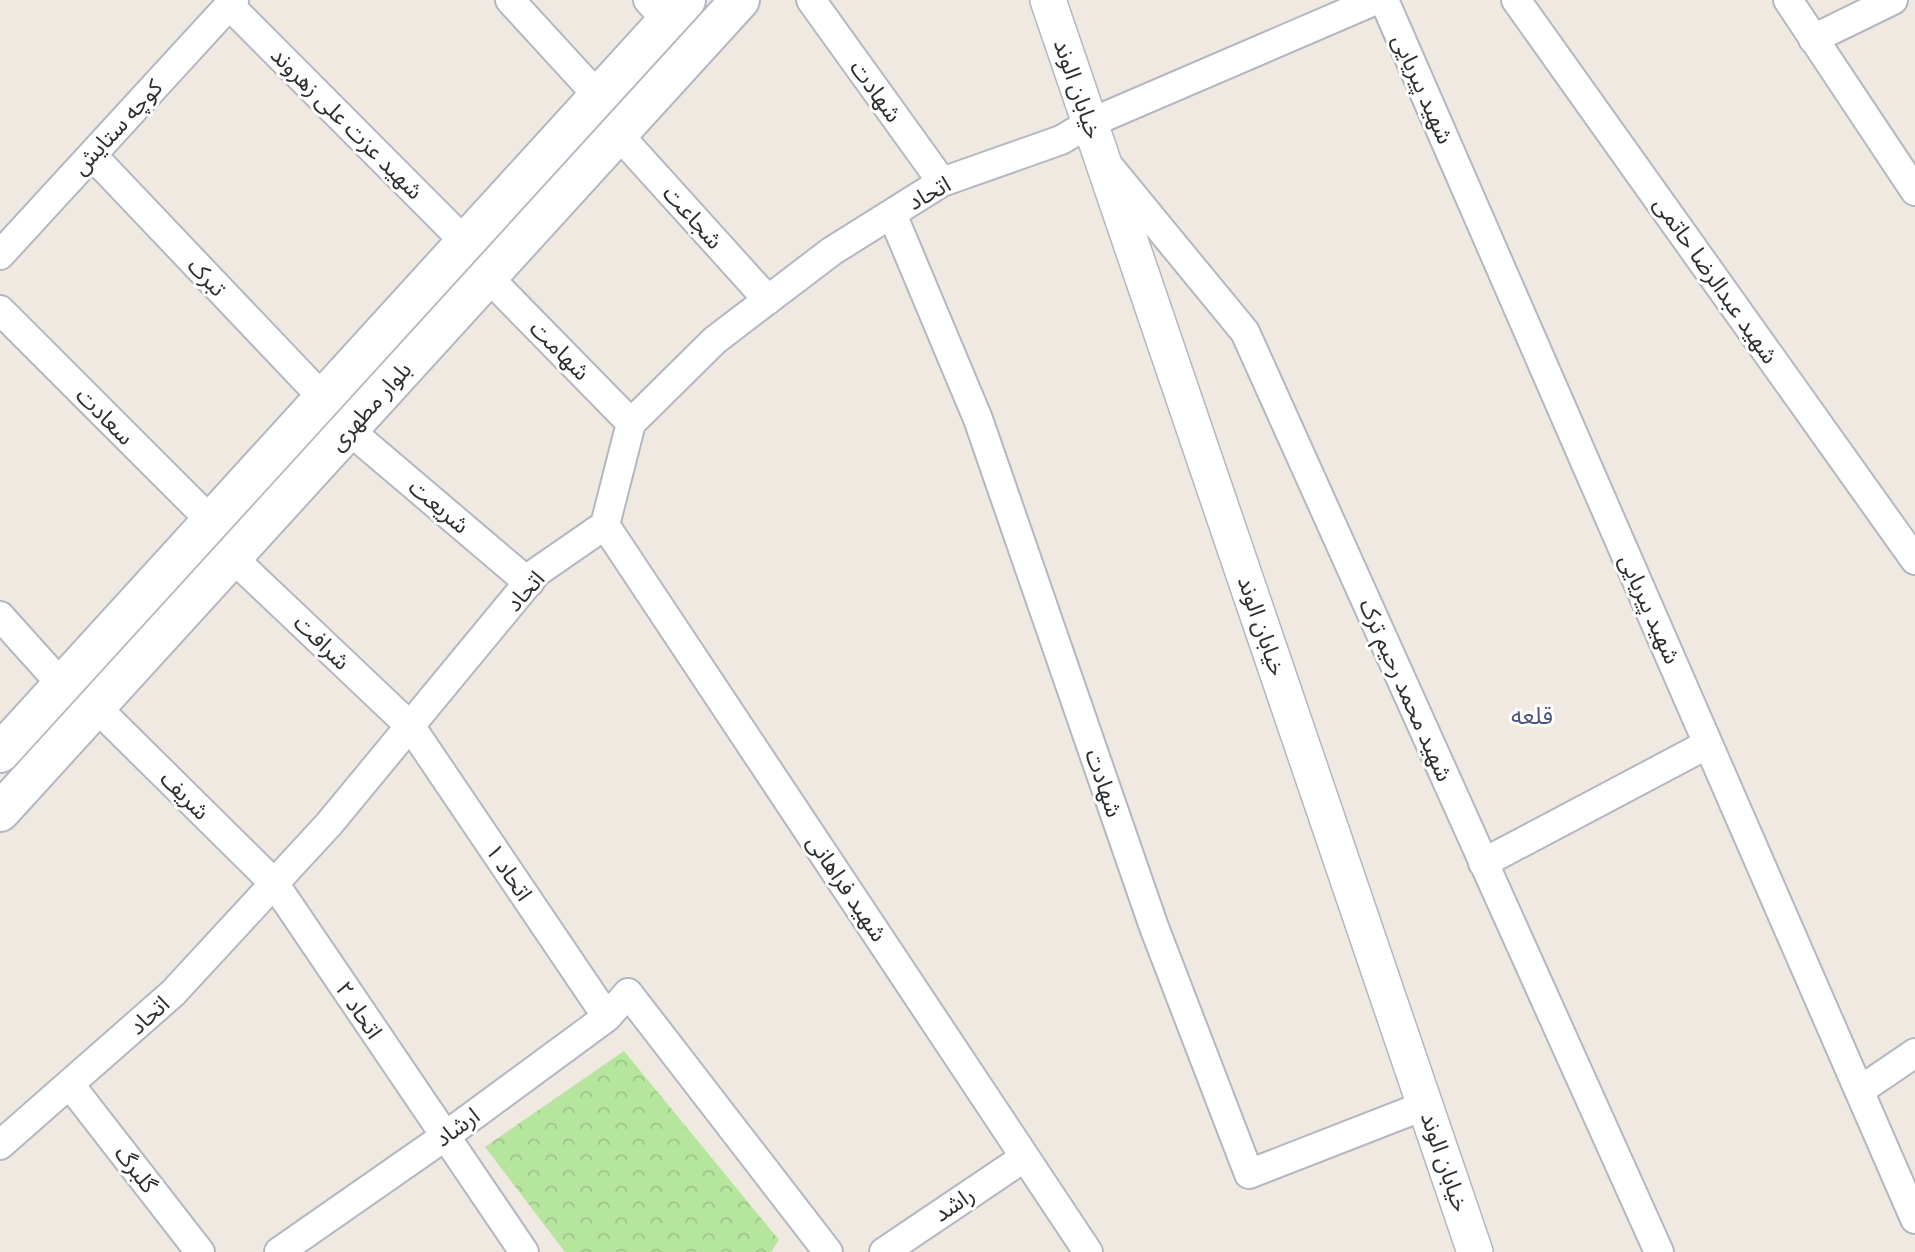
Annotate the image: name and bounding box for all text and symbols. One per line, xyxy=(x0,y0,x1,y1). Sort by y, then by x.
street label: شهید پیریایی xyxy=(1385,29,1461,149)
street label: خیابان الوند xyxy=(1048,35,1110,143)
street label: شهید عزت علی زهروند xyxy=(265,39,431,205)
street label: شهادت xyxy=(844,53,910,128)
street label: کوچه ستایش xyxy=(64,72,169,181)
street label: اتحاد xyxy=(902,168,955,216)
street label: شجاعت xyxy=(657,178,730,255)
street label: شهید عبدالرضا حاتمی xyxy=(1648,190,1786,369)
street label: تبرک xyxy=(182,250,234,302)
street label: شهامت xyxy=(524,313,597,386)
street label: بلوار مطهری xyxy=(321,354,417,456)
street label: سعادت xyxy=(70,380,141,451)
street label: شریعت xyxy=(403,471,476,539)
street label: شهید پیریایی xyxy=(1612,549,1688,669)
street label: اتحاد xyxy=(498,564,550,617)
street label: خیابان الوند xyxy=(1232,572,1294,680)
street label: شهید محمد رحیم ترک xyxy=(1350,594,1461,787)
street label: شرافت xyxy=(288,607,357,676)
district label: قلعه xyxy=(1511,699,1553,731)
street label: شهادت xyxy=(1079,745,1131,821)
street label: شریف xyxy=(154,763,217,826)
street label: شهید فراهانی xyxy=(801,828,895,947)
street label: اتحاد ۱ xyxy=(480,837,540,906)
street label: اتحاد ۲ xyxy=(330,975,390,1044)
street label: اتحاد xyxy=(122,988,175,1040)
street label: ارشاد xyxy=(428,1100,485,1153)
street label: خیابان الوند xyxy=(1415,1108,1477,1216)
street label: گلبرگ xyxy=(109,1138,165,1199)
street label: راشد xyxy=(927,1179,980,1228)

